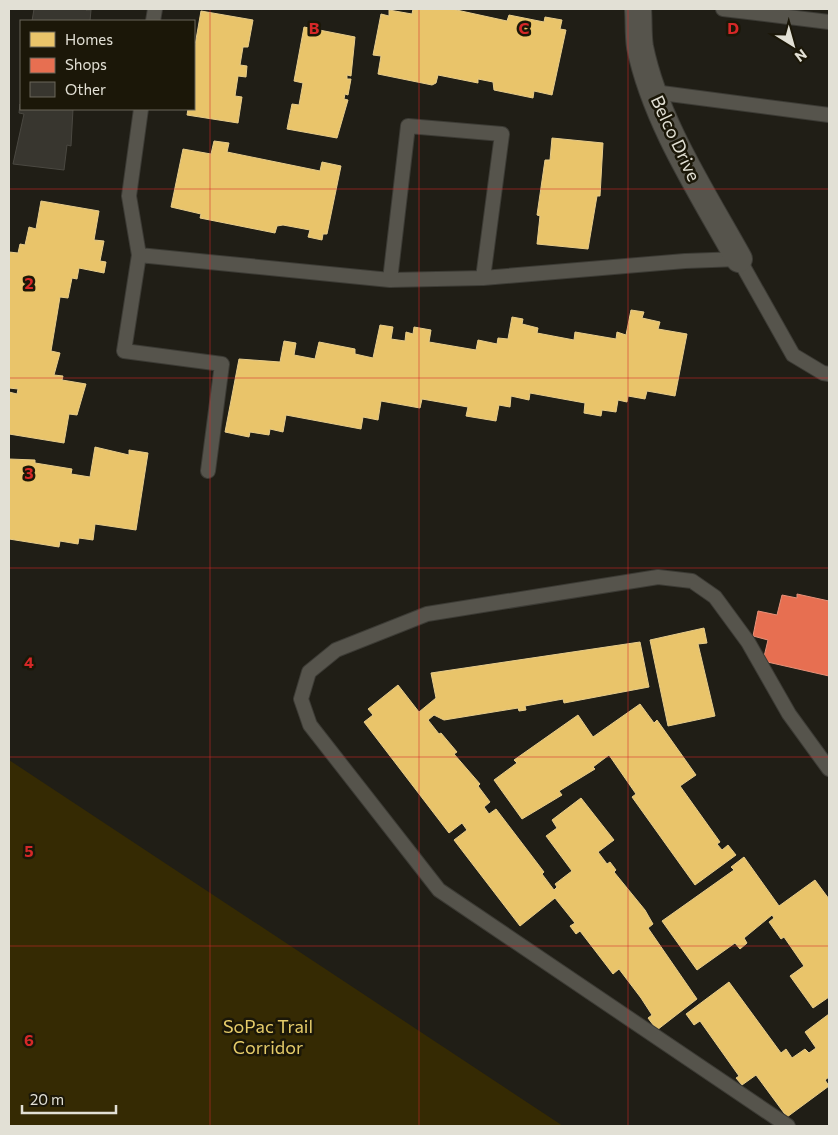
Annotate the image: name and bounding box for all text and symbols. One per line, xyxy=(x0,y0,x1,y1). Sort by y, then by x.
text: B xyxy=(309,18,320,37)
text: C xyxy=(519,18,530,37)
text: D xyxy=(727,18,739,37)
legend xyxy=(20,20,195,110)
north arrow xyxy=(768,20,818,70)
text: Homes xyxy=(65,30,113,48)
text: N xyxy=(792,46,810,66)
text: Shops xyxy=(65,55,107,73)
text: Other xyxy=(65,80,106,98)
street label: Belco Drive xyxy=(647,92,705,184)
text: 2 xyxy=(24,273,34,292)
text: 3 xyxy=(24,463,34,482)
text: 4 xyxy=(24,652,34,671)
text: 5 xyxy=(24,841,34,860)
park label: SoPac Trail Corridor xyxy=(223,1015,313,1058)
text: 6 xyxy=(24,1030,34,1049)
scale bar xyxy=(22,1082,116,1114)
text: 20 m xyxy=(30,1090,64,1108)

